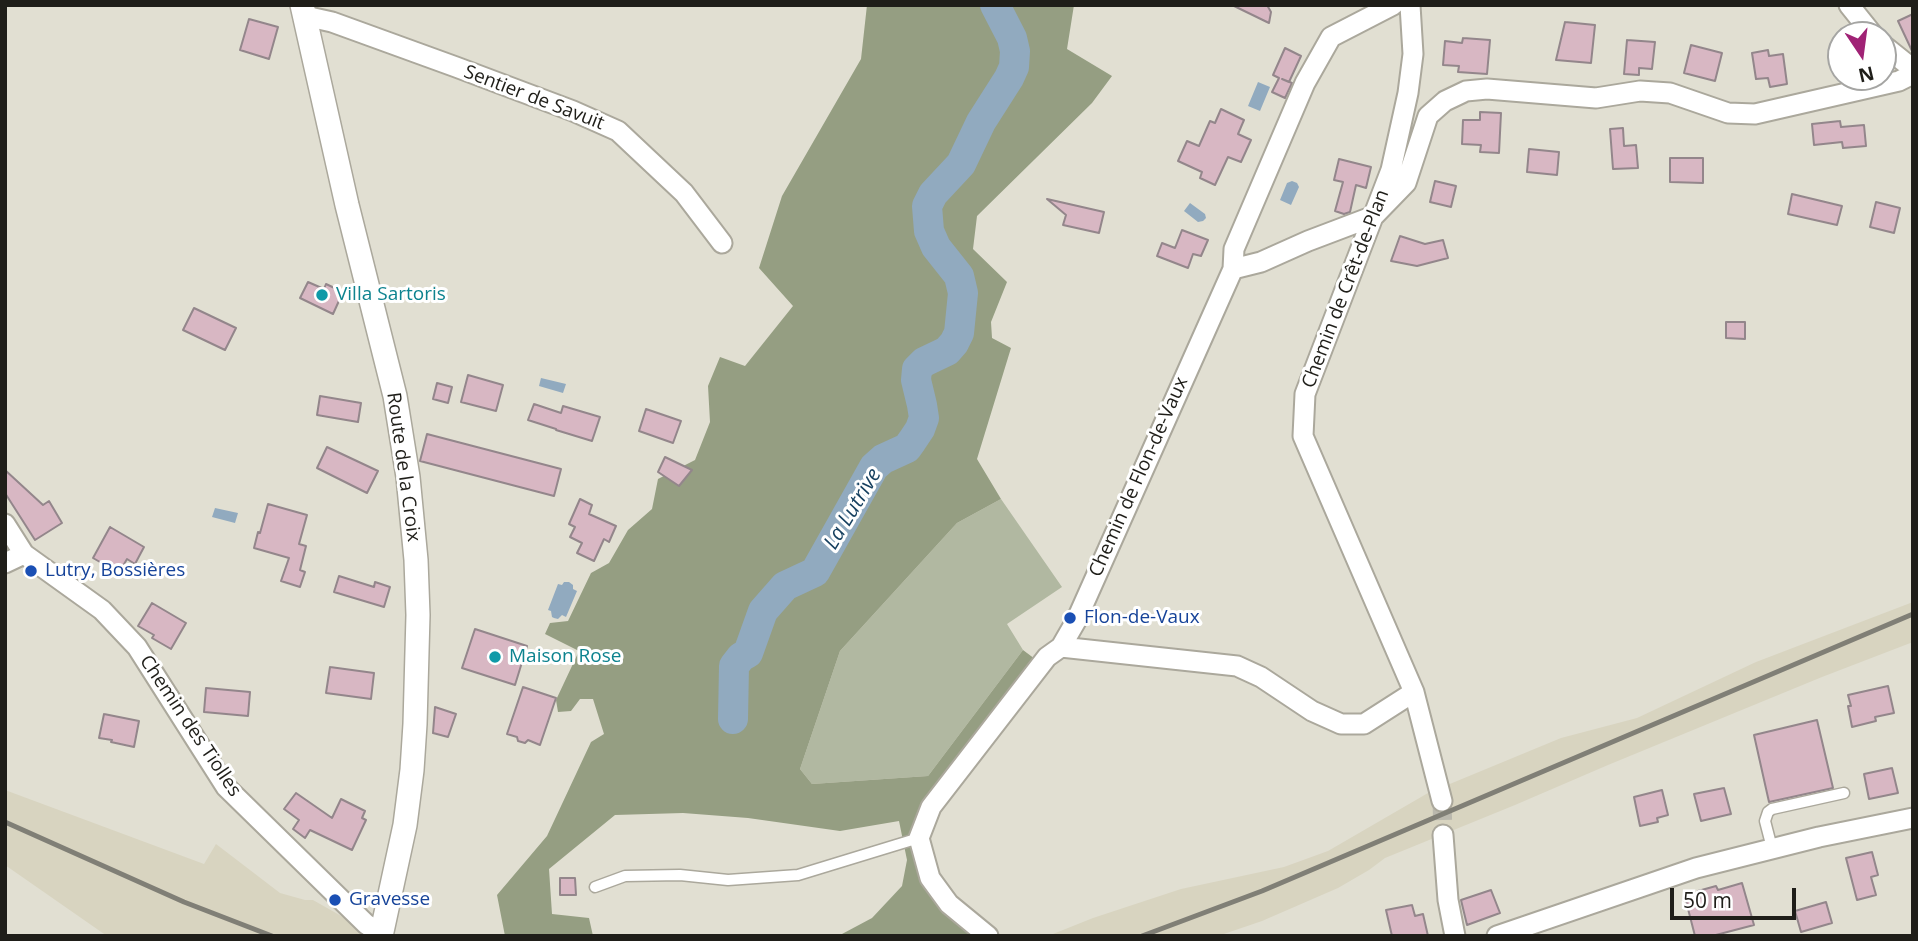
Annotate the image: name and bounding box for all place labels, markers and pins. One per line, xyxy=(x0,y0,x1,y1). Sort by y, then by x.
place label: Villa Sartoris xyxy=(336,284,446,306)
marker: Villa Sartoris xyxy=(314,287,330,303)
place label: Lutry, Bossières xyxy=(45,560,185,582)
marker: Lutry, Bossières xyxy=(23,563,39,579)
place label: Flon-de-Vaux xyxy=(1084,607,1200,629)
marker: Flon-de-Vaux xyxy=(1062,610,1078,626)
place label: Maison Rose xyxy=(509,646,621,668)
marker: Maison Rose xyxy=(487,649,503,665)
place label: Gravesse xyxy=(349,889,430,911)
marker: Gravesse xyxy=(327,892,343,908)

